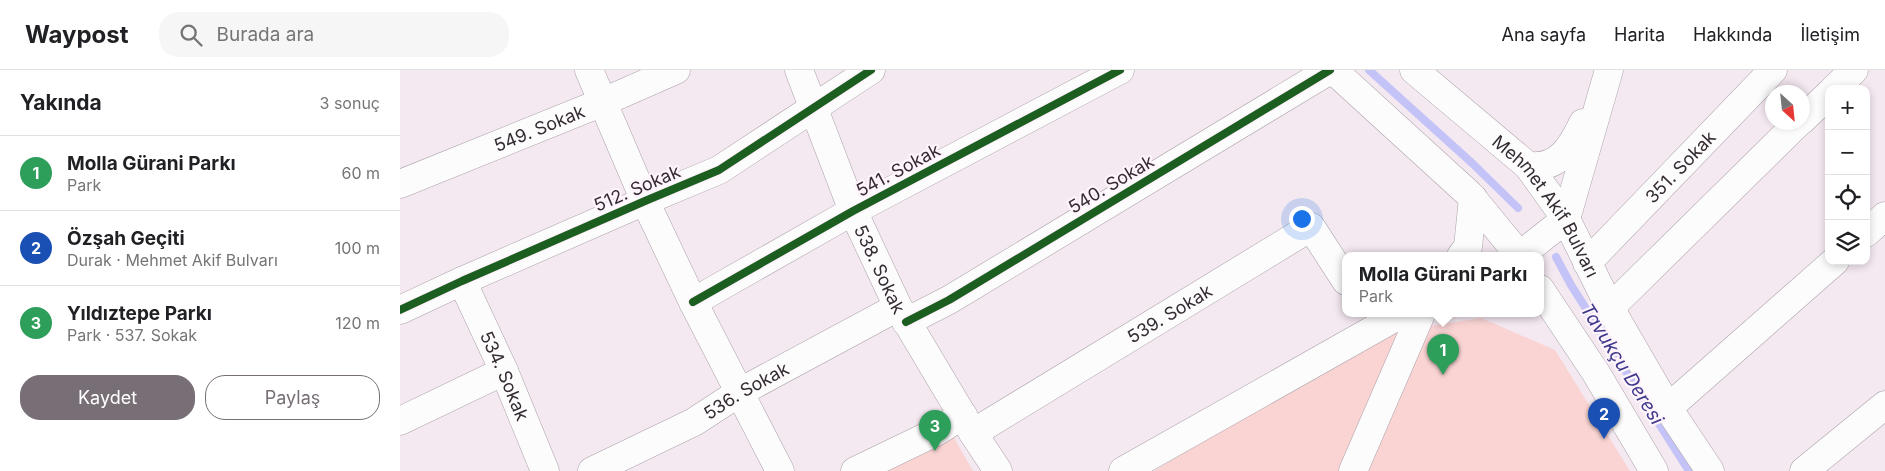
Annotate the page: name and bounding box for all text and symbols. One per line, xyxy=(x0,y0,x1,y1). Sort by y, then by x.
search box xyxy=(159,12,509,57)
text: Waypost xyxy=(25,20,129,49)
icon: search xyxy=(177,21,205,49)
text: Burada ara xyxy=(217,23,314,46)
text: Ana sayfa xyxy=(1502,24,1586,45)
text: Harita xyxy=(1614,24,1665,45)
text: Hakkında xyxy=(1693,24,1772,45)
text: İletişim xyxy=(1800,24,1860,45)
north arrow xyxy=(1765,85,1810,130)
map controls xyxy=(1825,85,1870,265)
button: + xyxy=(1825,85,1870,130)
text: Yakında xyxy=(20,90,102,115)
text: 3 sonuç xyxy=(320,93,380,113)
street label: 549. Sokak xyxy=(491,100,588,155)
street label: 351. Sokak xyxy=(1641,126,1720,207)
street label: Mehmet Akif Bulvarı xyxy=(1489,130,1604,281)
button: − xyxy=(1825,130,1870,175)
street label: 541. Sokak xyxy=(852,139,944,201)
street label: 540. Sokak xyxy=(1064,150,1158,218)
text: Molla Gürani Parkı xyxy=(67,152,236,175)
street label: 512. Sokak xyxy=(591,160,683,216)
text: 1 xyxy=(33,163,39,183)
text: 60 m xyxy=(341,163,380,183)
text: Park xyxy=(67,175,101,195)
button: locate xyxy=(1825,175,1870,220)
your location xyxy=(1289,206,1315,232)
button: layers xyxy=(1825,220,1870,265)
street label: 538. Sokak xyxy=(850,221,910,317)
text: Özşah Geçiti xyxy=(67,227,185,250)
text: 2 xyxy=(31,238,41,258)
text: 100 m xyxy=(335,238,380,258)
text: Durak · Mehmet Akif Bulvarı xyxy=(67,250,278,270)
popup xyxy=(1342,252,1544,317)
text: Molla Gürani Parkı xyxy=(1359,263,1527,286)
street label: 539. Sokak xyxy=(1123,279,1216,347)
text: Park xyxy=(1359,286,1393,306)
water label: Tavukçu Deresi xyxy=(1576,299,1669,429)
text: Yıldıztepe Parkı xyxy=(67,302,212,325)
text: 3 xyxy=(31,313,41,333)
text: 120 m xyxy=(335,313,380,333)
text: Park · 537. Sokak xyxy=(67,325,197,345)
street label: 534. Sokak xyxy=(476,327,534,424)
pin: 1 xyxy=(1427,334,1459,375)
street label: 536. Sokak xyxy=(699,357,792,424)
button: Kaydet xyxy=(20,375,195,420)
button: Paylaş xyxy=(205,375,380,420)
pin: 2 xyxy=(1588,398,1620,439)
pin: 3 xyxy=(919,410,951,451)

